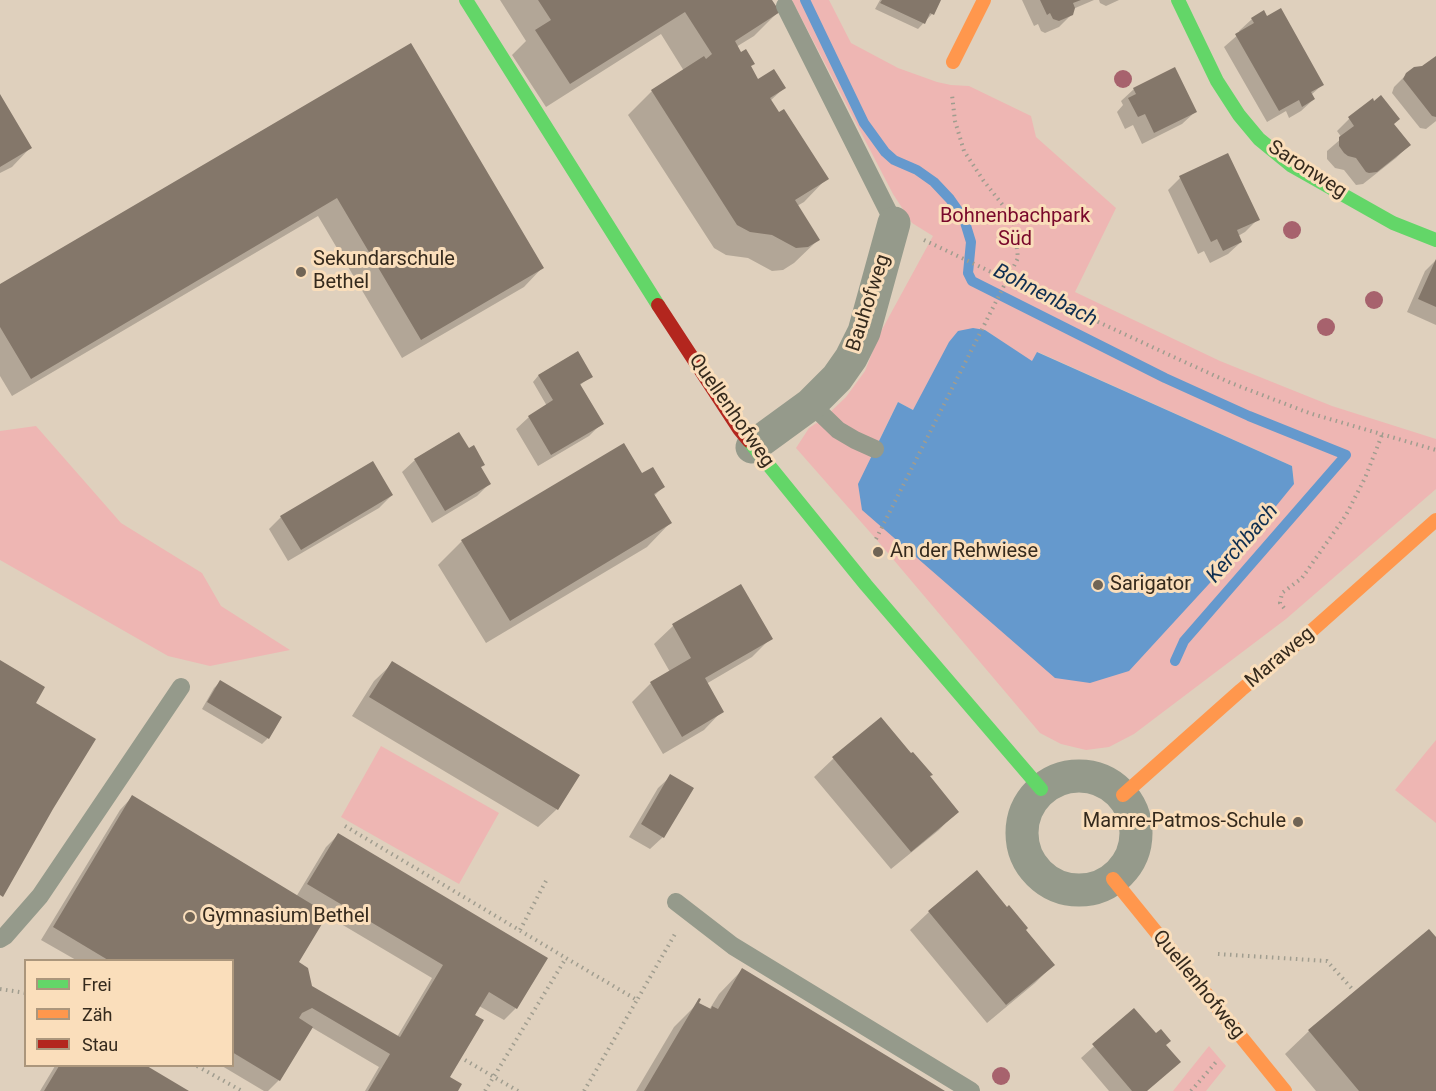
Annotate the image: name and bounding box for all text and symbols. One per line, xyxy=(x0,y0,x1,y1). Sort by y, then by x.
street label: Saronweg xyxy=(1263,136,1351,204)
park label: Bohnenbachpark Süd xyxy=(940,205,1090,252)
place label: Sekundarschule Bethel xyxy=(313,248,455,295)
street label: Bauhofweg xyxy=(842,251,896,355)
water label: Bohnenbach xyxy=(989,259,1101,333)
marker: Sekundarschule Bethel xyxy=(294,265,308,279)
street label: Quellenhofweg xyxy=(683,350,779,472)
water label: Kerchbach xyxy=(1202,499,1284,589)
place label: An der Rehwiese xyxy=(890,540,1038,564)
marker: An der Rehwiese xyxy=(871,545,885,559)
place label: Sarigator xyxy=(1110,573,1191,597)
marker: Sarigator xyxy=(1091,578,1105,592)
street label: Maraweg xyxy=(1241,622,1319,694)
place label: Mamre-Patmos-Schule xyxy=(1083,810,1286,834)
marker: Mamre-Patmos-Schule xyxy=(1291,815,1305,829)
place label: Gymnasium Bethel xyxy=(202,905,369,929)
marker: Gymnasium Bethel xyxy=(183,910,197,924)
street label: Quellenhofweg xyxy=(1147,926,1249,1044)
legend xyxy=(24,959,234,1067)
text: Frei xyxy=(82,974,112,995)
text: Zäh xyxy=(82,1004,113,1025)
text: Stau xyxy=(82,1034,118,1055)

